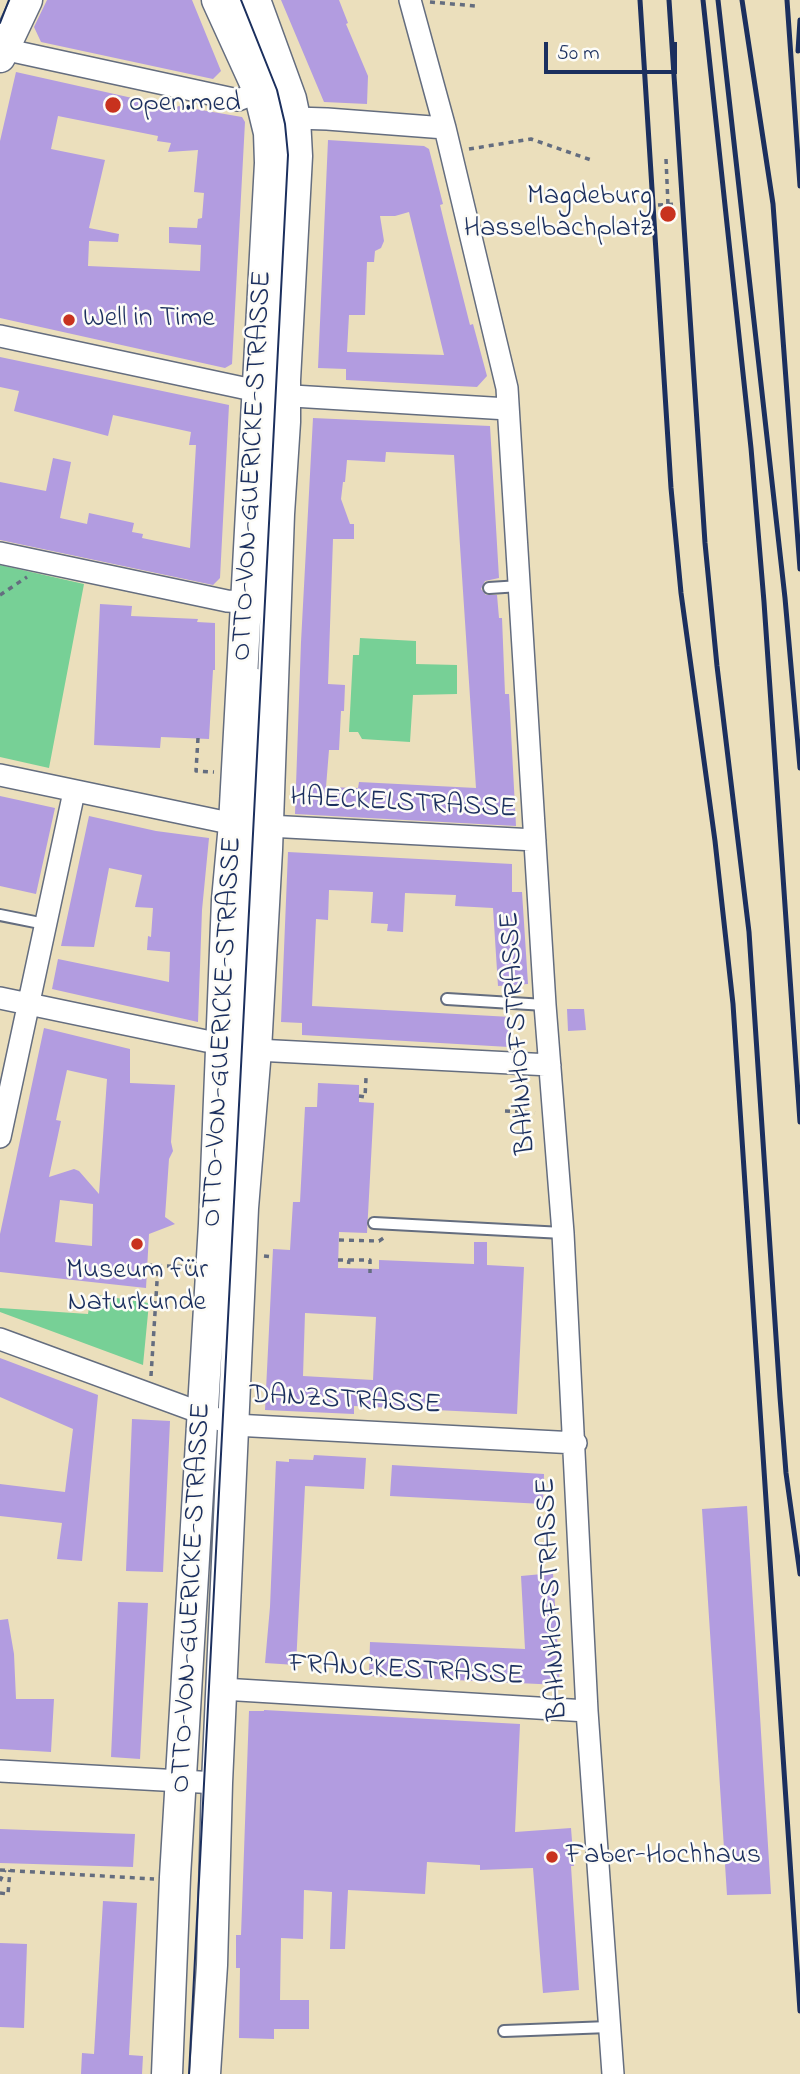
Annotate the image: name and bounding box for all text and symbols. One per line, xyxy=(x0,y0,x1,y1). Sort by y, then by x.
scale bar xyxy=(548,28,681,72)
text: 50 m xyxy=(557,39,600,69)
place label: open.med xyxy=(129,88,241,122)
marker: open.med xyxy=(103,95,123,115)
place label: Magdeburg Hasselbachplatz xyxy=(464,181,652,247)
marker: Magdeburg Hasselbachplatz xyxy=(658,204,678,224)
street label: OTTO-VON-GUERICKE-STRASSE xyxy=(227,270,281,662)
place label: Well in Time xyxy=(83,303,215,337)
marker: Well in Time xyxy=(61,312,77,328)
street label: HAECKELSTRASSE xyxy=(289,782,517,828)
street label: OTTO-VON-GUERICKE-STRASSE xyxy=(197,836,251,1228)
street label: BAHNHOFSTRASSE xyxy=(495,911,545,1155)
marker: Museum für Naturkunde xyxy=(129,1236,145,1252)
place label: Museum für Naturkunde xyxy=(66,1255,208,1321)
street label: DANZSTRASSE xyxy=(248,1380,442,1424)
street label: OTTO-VON-GUERICKE-STRASSE xyxy=(166,1402,220,1794)
street label: BAHNHOFSTRASSE xyxy=(531,1477,577,1721)
street label: FRANCKESTRASSE xyxy=(288,1649,524,1695)
place label: Faber-Hochhaus xyxy=(566,1840,761,1874)
marker: Faber-Hochhaus xyxy=(544,1849,560,1865)

